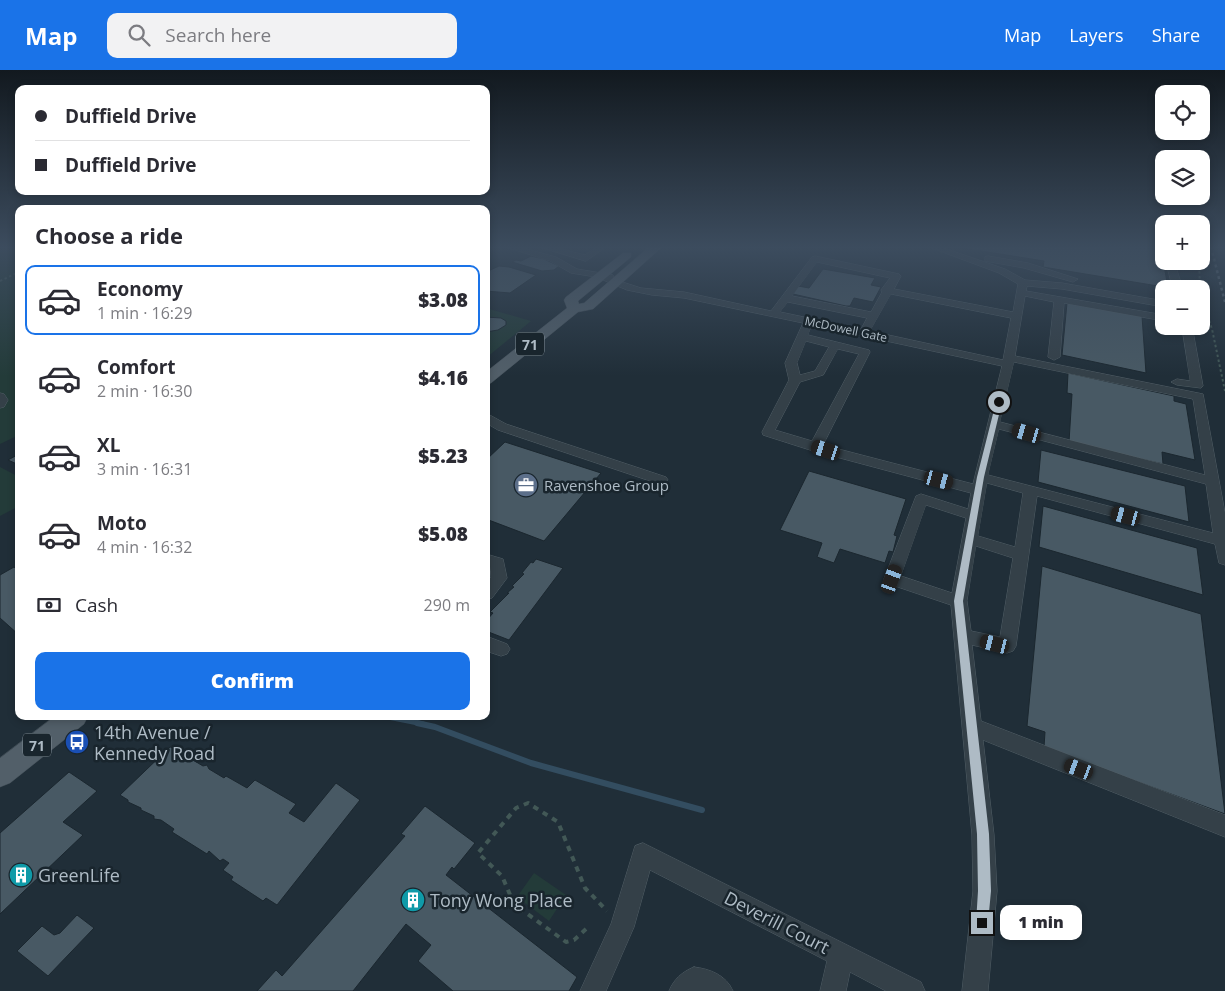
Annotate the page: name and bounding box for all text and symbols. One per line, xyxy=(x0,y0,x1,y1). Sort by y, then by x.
search box xyxy=(107,13,457,58)
text: Map xyxy=(25,19,77,52)
icon: search xyxy=(125,21,153,49)
text: Search here xyxy=(165,22,271,48)
text: Map xyxy=(1004,23,1041,47)
text: Layers xyxy=(1069,23,1124,47)
text: Share xyxy=(1152,23,1200,47)
map controls xyxy=(1155,85,1210,335)
button: locate xyxy=(1155,85,1210,140)
text: Duffield Drive xyxy=(65,103,197,129)
button: layers xyxy=(1155,150,1210,205)
text: Duffield Drive xyxy=(65,152,197,178)
button: + xyxy=(1155,215,1210,270)
text: Choose a ride xyxy=(35,220,183,250)
text: Economy xyxy=(97,276,183,302)
icon: car xyxy=(37,278,82,323)
button: − xyxy=(1155,280,1210,335)
text: $3.08 xyxy=(418,287,468,313)
text: 1 min · 16:29 xyxy=(97,302,192,324)
street label: McDowell Gate xyxy=(803,312,889,346)
road number: 71 xyxy=(516,332,544,356)
text: Comfort xyxy=(97,354,176,380)
icon: car xyxy=(37,356,82,401)
text: $4.16 xyxy=(418,365,468,391)
text: 2 min · 16:30 xyxy=(97,380,192,402)
route start xyxy=(988,391,1010,413)
car xyxy=(1010,422,1043,444)
text: XL xyxy=(97,432,120,458)
icon: car xyxy=(37,434,82,479)
car xyxy=(809,438,842,462)
text: $5.23 xyxy=(418,443,468,469)
text: 3 min · 16:31 xyxy=(97,458,192,480)
car xyxy=(922,469,955,491)
office icon: Ravenshoe Group xyxy=(513,472,539,498)
place label: Ravenshoe Group xyxy=(544,475,669,495)
car xyxy=(1109,505,1142,527)
text: Moto xyxy=(97,510,147,536)
icon: car xyxy=(37,512,82,557)
text: $5.08 xyxy=(418,521,468,547)
text: 4 min · 16:32 xyxy=(97,536,192,558)
car xyxy=(879,562,904,596)
icon: cash xyxy=(35,591,63,619)
text: Cash xyxy=(75,592,118,618)
text: 290 m xyxy=(424,594,470,616)
car xyxy=(978,633,1011,655)
button: Confirm xyxy=(35,652,470,710)
place label: 14th Avenue / Kennedy Road xyxy=(94,720,215,765)
bus stop icon: 14th Avenue / Kennedy Road xyxy=(64,729,90,755)
road number: 71 xyxy=(23,734,51,756)
car xyxy=(1062,757,1095,781)
building icon: GreenLife xyxy=(8,862,34,888)
place label: GreenLife xyxy=(38,863,120,887)
street label: Deverill Court xyxy=(720,885,834,959)
building icon: Tony Wong Place xyxy=(400,887,426,913)
place label: Tony Wong Place xyxy=(430,888,573,912)
callout: 1 min xyxy=(1000,906,1082,940)
text: 1 min xyxy=(1018,911,1064,933)
route end xyxy=(971,912,993,934)

